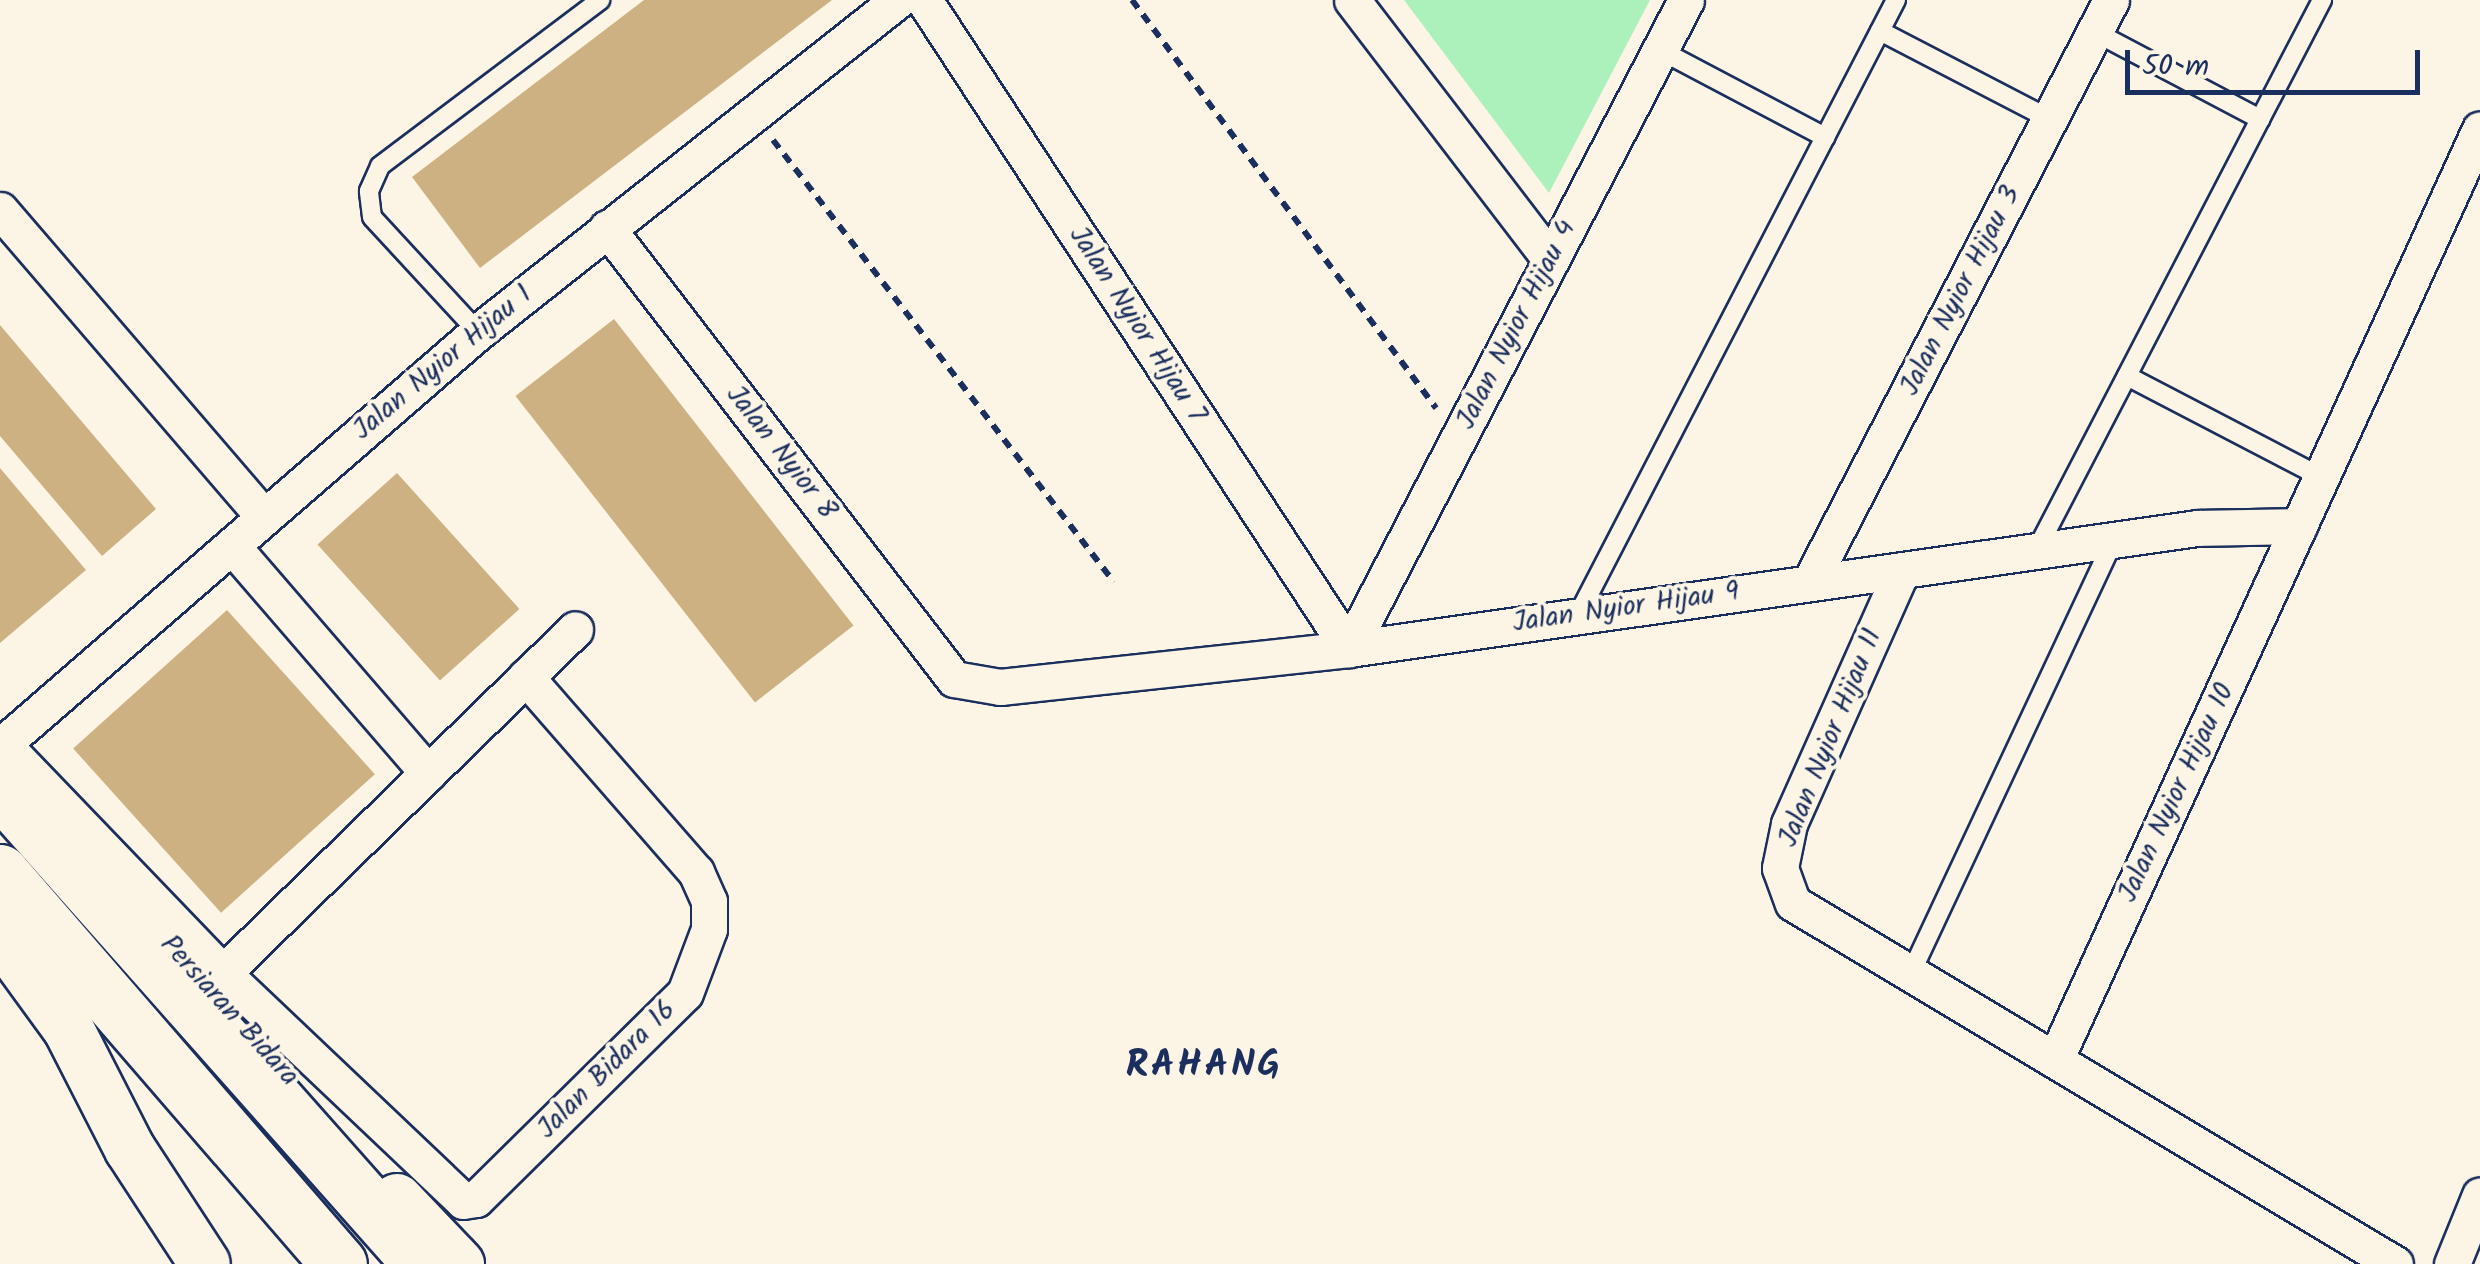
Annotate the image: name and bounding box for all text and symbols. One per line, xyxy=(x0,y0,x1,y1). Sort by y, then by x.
scale bar xyxy=(2130,30,2425,92)
text: 50 m xyxy=(2142,43,2209,91)
street label: Jalan Nyior Hijau 3 xyxy=(1894,181,2028,401)
street label: Jalan Nyior Hijau 4 xyxy=(1450,215,1584,435)
street label: Jalan Nyior Hijau 7 xyxy=(1061,220,1213,430)
street label: Jalan Nyior Hijau 1 xyxy=(347,278,539,448)
street label: Jalan Nyior 8 xyxy=(718,379,844,527)
street label: Jalan Nyior Hijau 9 xyxy=(1511,575,1741,641)
street label: Jalan Nyior Hijau 11 xyxy=(1772,624,1890,852)
street label: Jalan Nyior Hijau 10 xyxy=(2112,678,2242,908)
street label: Persiaran Bidara xyxy=(152,929,306,1093)
street label: Jalan Bidara 16 xyxy=(531,994,683,1146)
district label: RAHANG xyxy=(1125,1044,1283,1090)

